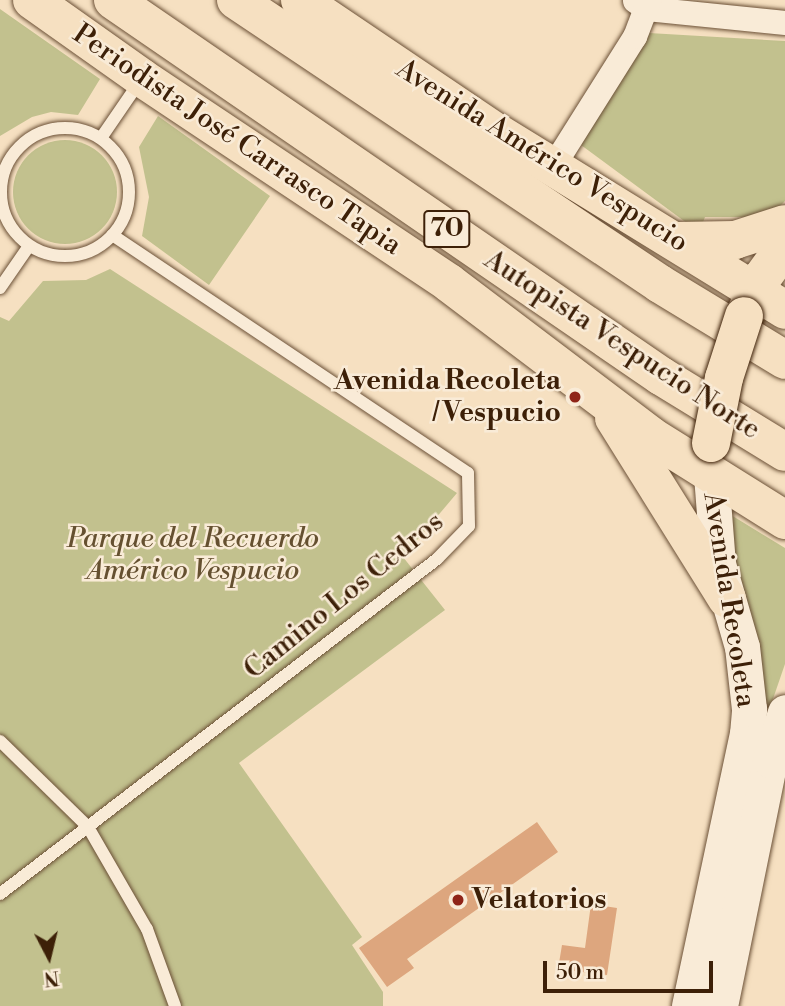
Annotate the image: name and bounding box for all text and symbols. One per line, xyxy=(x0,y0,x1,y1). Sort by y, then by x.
street label: Periodista José Carrasco Tapia xyxy=(66,17,408,263)
street label: Avenida Américo Vespucio xyxy=(390,52,694,260)
road number: 70 xyxy=(422,206,472,252)
street label: Autopista Vespucio Norte xyxy=(478,243,766,447)
place label: Avenida Recoleta / Vespucio xyxy=(334,364,561,430)
marker: Avenida Recoleta / Vespucio xyxy=(567,389,583,405)
street label: Avenida Recoleta xyxy=(695,490,763,710)
street label: Camino Los Cedros xyxy=(238,505,450,687)
park label: Parque del Recuerdo Américo Vespucio xyxy=(67,522,319,588)
place label: Velatorios xyxy=(472,883,607,917)
marker: Velatorios xyxy=(450,892,466,908)
north arrow xyxy=(14,922,84,992)
scale bar xyxy=(547,946,717,990)
text: 50 m xyxy=(556,960,604,986)
text: N xyxy=(43,965,60,991)

